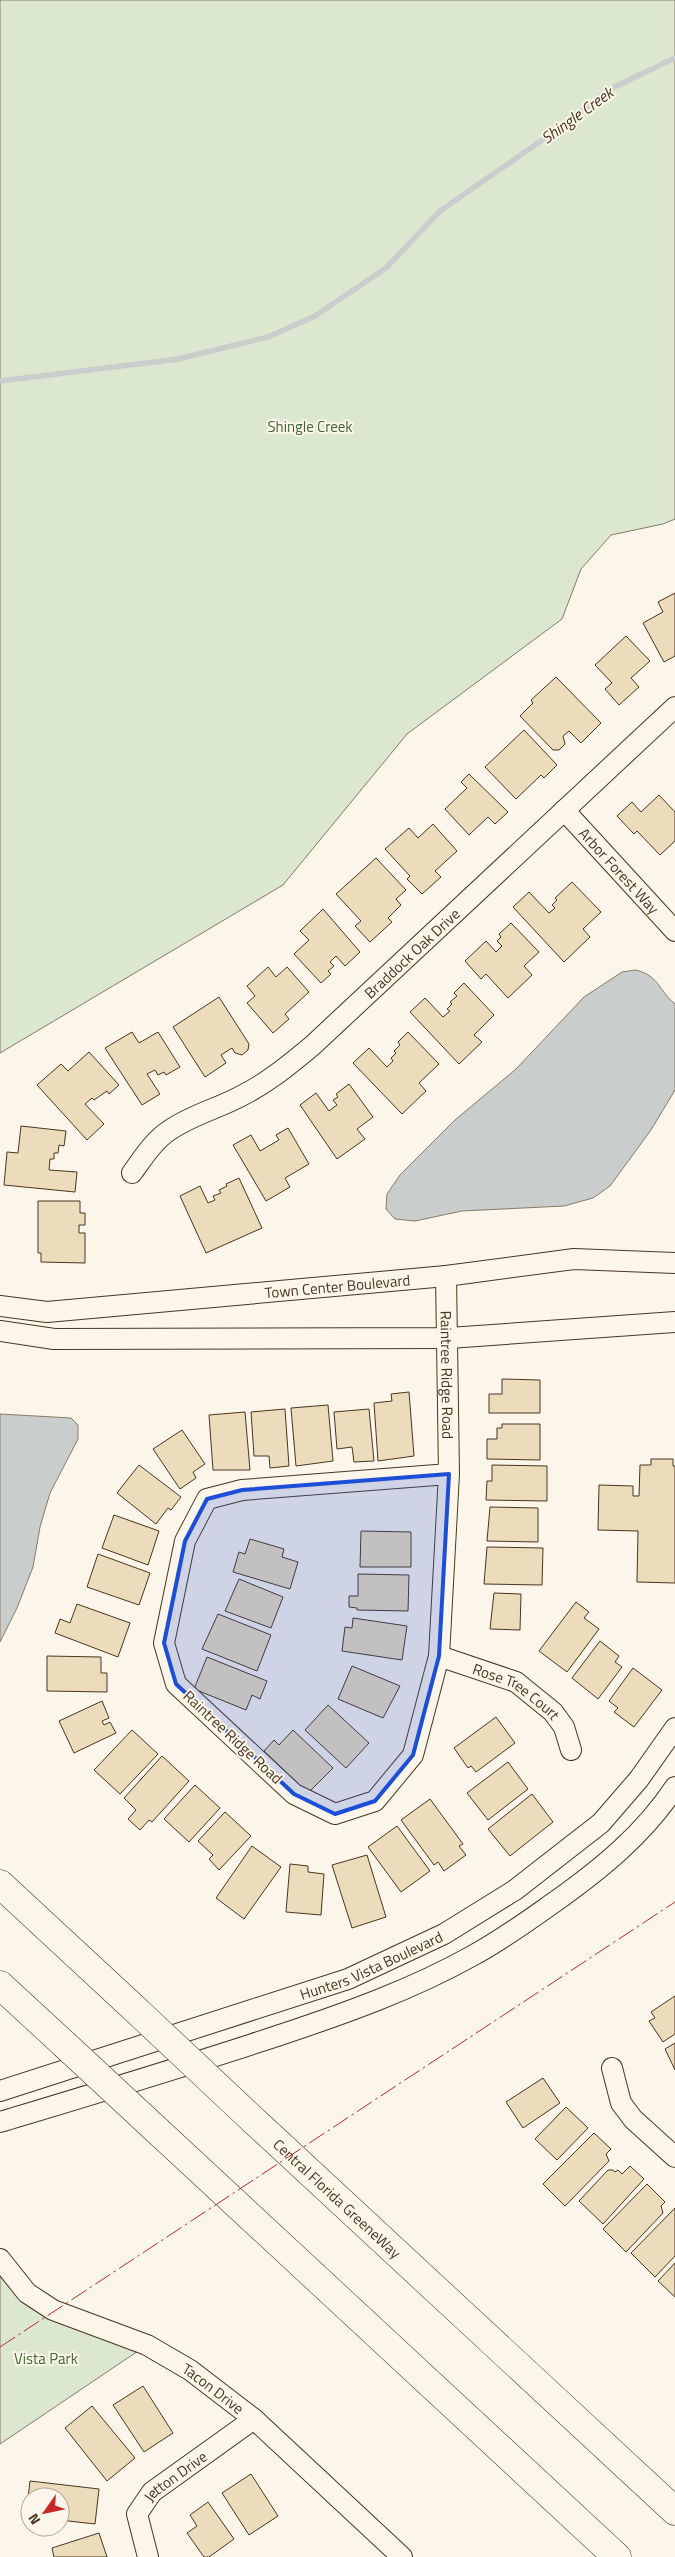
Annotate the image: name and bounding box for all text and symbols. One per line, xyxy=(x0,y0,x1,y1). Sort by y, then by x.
water label: Shingle Creek xyxy=(536,80,620,149)
park label: Shingle Creek xyxy=(267,415,353,438)
street label: Arbor Forest Way xyxy=(574,822,665,919)
street label: Braddock Oak Drive xyxy=(359,902,465,1003)
street label: Town Center Boulevard xyxy=(264,1268,411,1304)
street label: Raintree Ridge Road xyxy=(435,1311,460,1439)
street label: Rose Tree Court xyxy=(470,1657,567,1725)
street label: Raintree Ridge Road xyxy=(178,1685,288,1789)
street label: Hunters Vista Boulevard xyxy=(297,1925,446,2005)
street label: Central Florida GreeneWay xyxy=(268,2133,407,2264)
park label: Vista Park xyxy=(14,2347,78,2370)
street label: Tacon Drive xyxy=(178,2357,249,2419)
street label: Jetton Drive xyxy=(137,2445,212,2506)
north arrow xyxy=(20,2487,70,2537)
text: N xyxy=(22,2510,45,2529)

